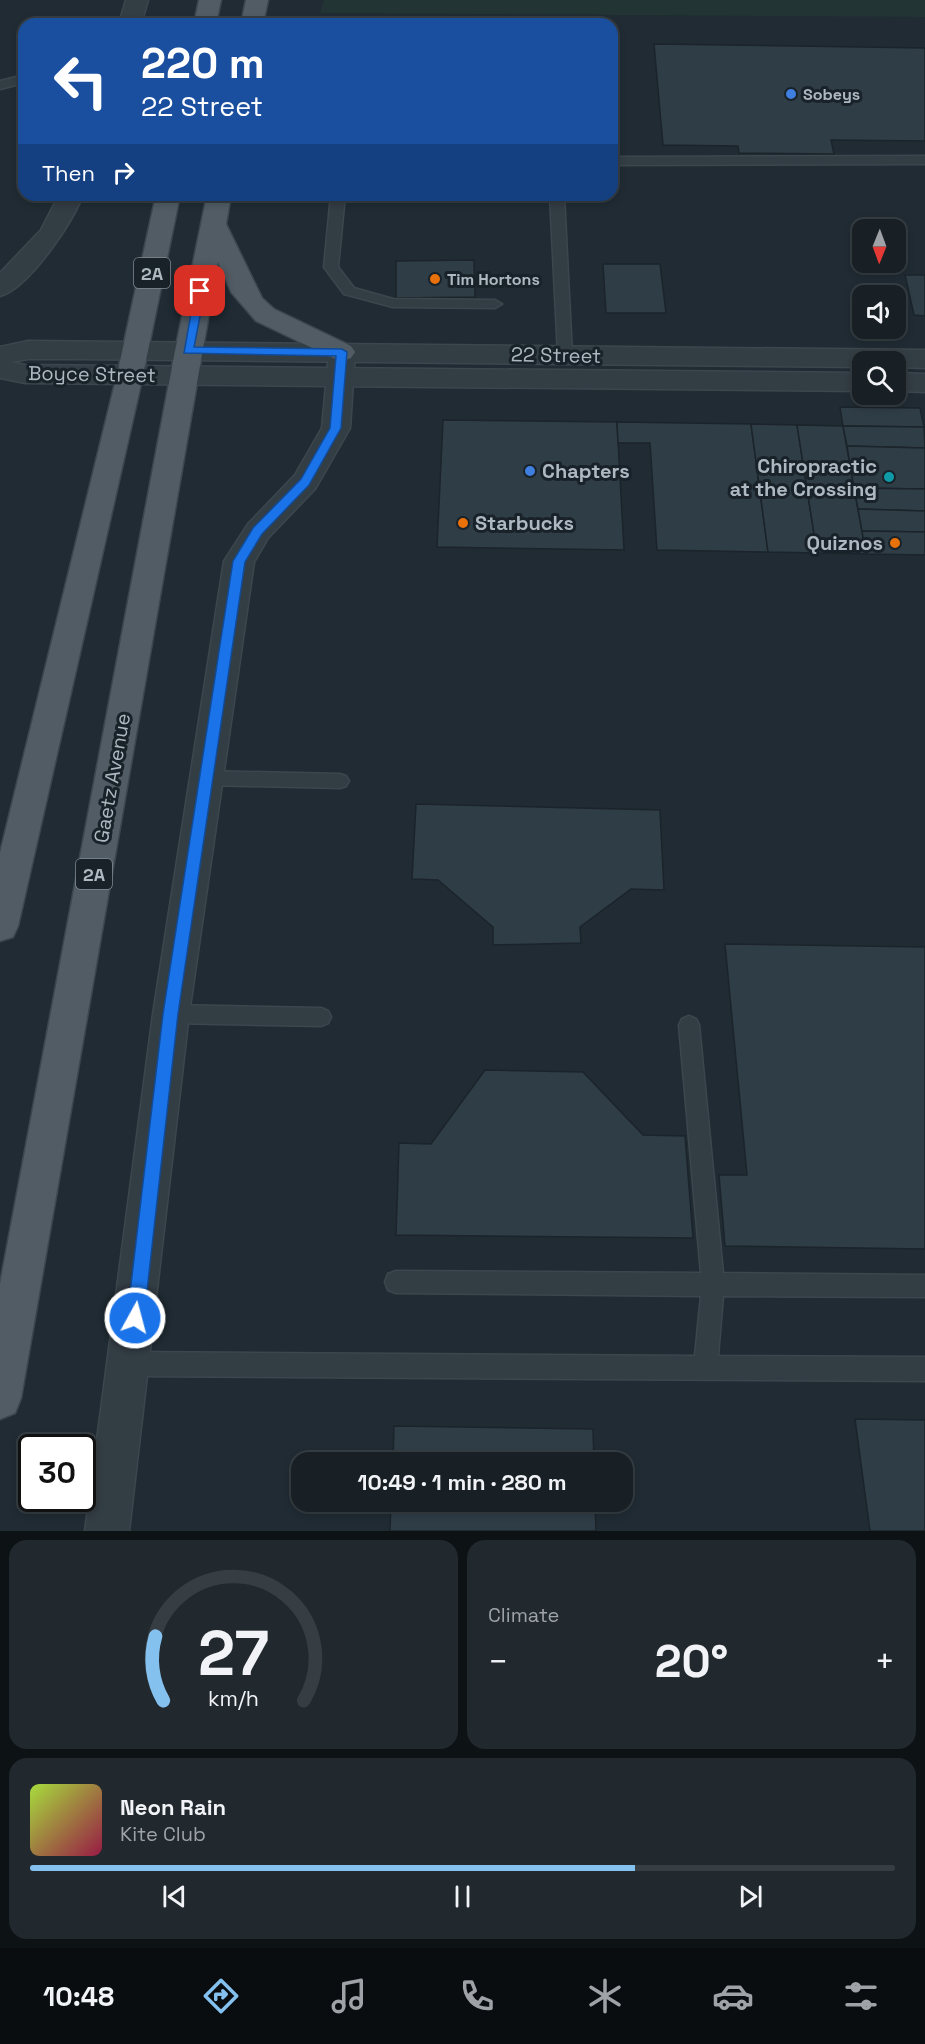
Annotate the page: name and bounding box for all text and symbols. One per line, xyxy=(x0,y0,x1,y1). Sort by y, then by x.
text: 220 m xyxy=(141,37,265,90)
icon: left xyxy=(42,42,120,120)
place label: Sobeys xyxy=(803,84,860,105)
marker: Sobeys xyxy=(784,87,798,101)
text: 22 Street xyxy=(141,89,263,124)
icon: right xyxy=(107,156,140,189)
text: Then xyxy=(42,159,95,187)
north arrow xyxy=(852,219,906,273)
map controls xyxy=(852,219,906,405)
road number: 2A xyxy=(134,258,170,288)
pin xyxy=(174,265,225,316)
place label: Tim Hortons xyxy=(447,269,540,290)
marker: Tim Hortons xyxy=(428,272,442,286)
icon: arrive xyxy=(183,274,216,307)
button: sound xyxy=(852,285,906,339)
street label: 22 Street xyxy=(511,341,601,369)
button: search xyxy=(852,351,906,405)
street label: Boyce Street xyxy=(28,360,156,388)
place label: Chiropractic at the Crossing xyxy=(730,453,877,502)
place label: Chapters xyxy=(542,458,630,484)
marker: Chapters xyxy=(523,464,537,478)
marker: Chiropractic at the Crossing xyxy=(882,470,896,484)
place label: Starbucks xyxy=(475,510,574,536)
marker: Starbucks xyxy=(456,516,470,530)
place label: Quiznos xyxy=(806,530,883,556)
marker: Quiznos xyxy=(888,536,902,550)
street label: Gaetz Avenue xyxy=(88,711,136,845)
road number: 2A xyxy=(76,859,112,889)
position arrow xyxy=(103,1286,167,1350)
speed limit sign: 30 xyxy=(18,1434,96,1512)
text: 10:49 · 1 min · 280 m xyxy=(358,1468,566,1496)
text: Climate xyxy=(488,1602,559,1628)
text: 27 xyxy=(198,1614,269,1693)
text: 20° xyxy=(655,1633,728,1690)
text: − xyxy=(488,1641,508,1683)
text: + xyxy=(875,1641,895,1683)
text: km/h xyxy=(208,1686,259,1713)
text: Neon Rain xyxy=(120,1793,226,1821)
text: Kite Club xyxy=(120,1821,206,1847)
icon: previous xyxy=(158,1880,191,1913)
icon: pause xyxy=(446,1880,479,1913)
icon: next xyxy=(734,1880,767,1913)
icon: directions xyxy=(200,1975,242,2017)
icon: music xyxy=(328,1975,370,2017)
icon: phone xyxy=(456,1975,498,2017)
icon: climate xyxy=(584,1975,626,2017)
icon: car xyxy=(712,1975,754,2017)
icon: filters xyxy=(840,1975,882,2017)
text: 10:48 xyxy=(43,1979,114,2014)

